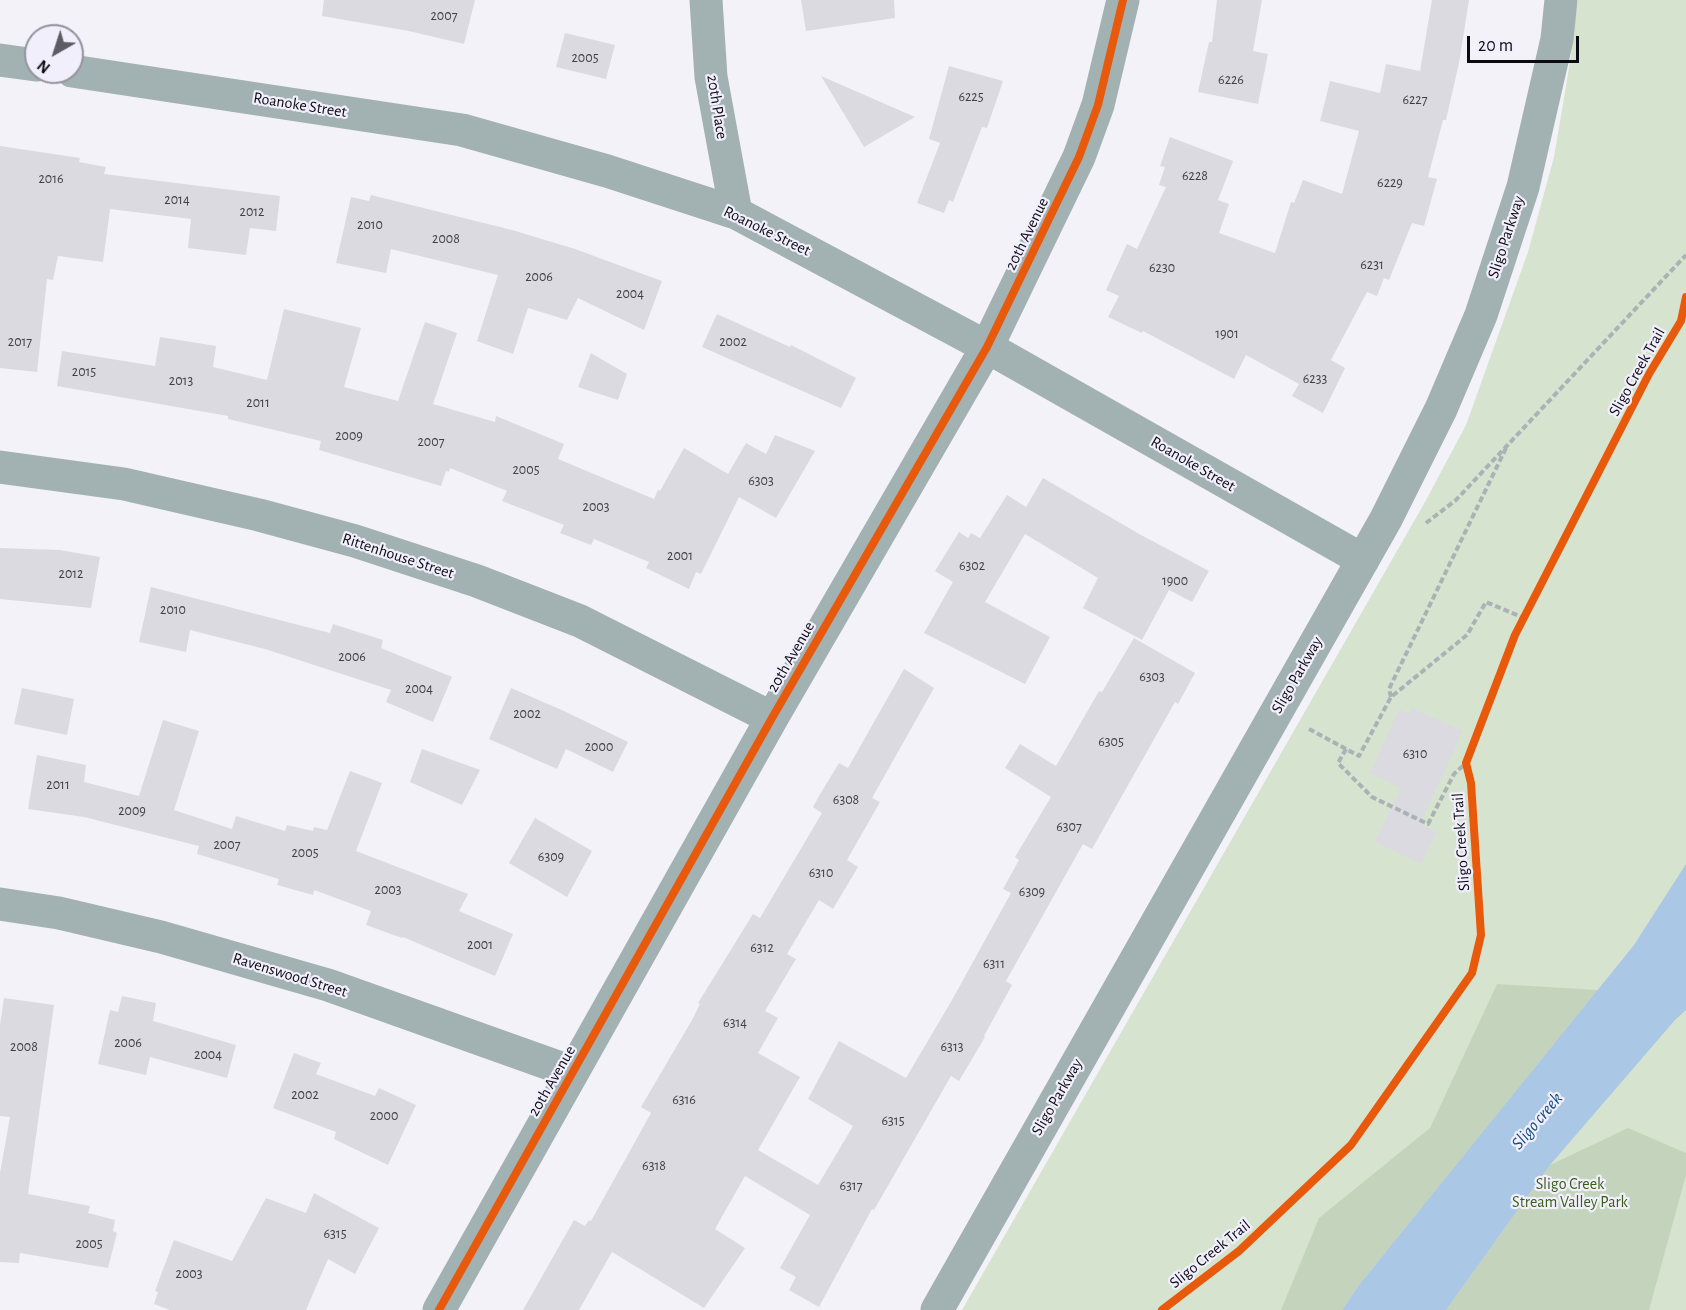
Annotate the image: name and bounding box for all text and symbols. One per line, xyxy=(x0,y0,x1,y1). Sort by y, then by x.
house number: 2007 xyxy=(431,8,457,24)
north arrow xyxy=(24,24,84,84)
scale bar xyxy=(1470,24,1582,62)
text: 20 m xyxy=(1478,37,1513,55)
house number: 2005 xyxy=(571,50,599,66)
text: N xyxy=(35,57,53,76)
house number: 6226 xyxy=(1218,72,1244,88)
street label: 20th Place xyxy=(702,73,732,141)
street label: Roanoke Street xyxy=(252,88,348,122)
house number: 6225 xyxy=(958,89,984,105)
house number: 6227 xyxy=(1402,92,1428,108)
house number: 6228 xyxy=(1182,168,1208,184)
house number: 2016 xyxy=(38,171,64,187)
house number: 6229 xyxy=(1377,175,1403,191)
house number: 2014 xyxy=(164,192,190,208)
street label: Sligo Parkway xyxy=(1484,193,1528,281)
street label: 20th Avenue xyxy=(1001,195,1053,273)
street label: Roanoke Street xyxy=(720,202,814,260)
house number: 2012 xyxy=(240,204,264,220)
house number: 2010 xyxy=(357,217,383,233)
house number: 2008 xyxy=(432,231,460,247)
house number: 6231 xyxy=(1360,257,1384,273)
house number: 6230 xyxy=(1149,260,1175,276)
house number: 2006 xyxy=(525,269,553,285)
house number: 2004 xyxy=(616,286,644,302)
street label: Sligo Creek Trail xyxy=(1605,324,1669,420)
house number: 1901 xyxy=(1215,326,1239,342)
house number: 2017 xyxy=(8,334,32,350)
house number: 2002 xyxy=(719,334,747,350)
house number: 2015 xyxy=(72,364,96,380)
house number: 6233 xyxy=(1303,371,1327,387)
house number: 2013 xyxy=(169,373,193,389)
house number: 2011 xyxy=(246,395,270,411)
house number: 2009 xyxy=(335,428,363,444)
street label: Roanoke Street xyxy=(1147,432,1239,496)
house number: 2007 xyxy=(418,434,444,450)
house number: 2005 xyxy=(512,462,540,478)
house number: 6303 xyxy=(748,473,774,489)
house number: 2003 xyxy=(583,499,609,515)
street label: Rittenhouse Street xyxy=(340,529,456,583)
house number: 2001 xyxy=(667,548,693,564)
house number: 6302 xyxy=(959,558,985,574)
house number: 2012 xyxy=(59,566,83,582)
house number: 1900 xyxy=(1162,573,1188,589)
house number: 2010 xyxy=(160,602,186,618)
street label: 20th Avenue xyxy=(763,618,819,696)
street label: Sligo Parkway xyxy=(1267,633,1327,717)
house number: 2006 xyxy=(338,649,366,665)
house number: 6303 xyxy=(1139,669,1165,685)
house number: 2004 xyxy=(405,681,433,697)
house number: 2002 xyxy=(513,706,541,722)
house number: 6305 xyxy=(1098,734,1124,750)
house number: 2000 xyxy=(585,739,613,755)
house number: 6310 xyxy=(1403,746,1427,762)
house number: 2011 xyxy=(46,777,70,793)
house number: 6308 xyxy=(833,792,859,808)
street label: Sligo Creek Trail xyxy=(1448,792,1474,892)
house number: 2009 xyxy=(118,803,146,819)
house number: 6307 xyxy=(1056,819,1082,835)
house number: 2007 xyxy=(214,837,240,853)
house number: 2005 xyxy=(291,845,319,861)
house number: 6309 xyxy=(538,849,564,865)
house number: 6310 xyxy=(809,865,833,881)
house number: 2003 xyxy=(375,882,401,898)
house number: 6309 xyxy=(1019,884,1045,900)
house number: 2001 xyxy=(467,937,493,953)
house number: 6312 xyxy=(750,940,774,956)
street label: Ravenswood Street xyxy=(230,948,350,1002)
house number: 6311 xyxy=(983,956,1005,972)
house number: 6314 xyxy=(723,1015,747,1031)
house number: 2006 xyxy=(114,1035,142,1051)
house number: 2008 xyxy=(10,1039,38,1055)
house number: 6313 xyxy=(941,1039,963,1055)
street label: 20th Avenue xyxy=(524,1042,580,1120)
house number: 2004 xyxy=(194,1047,222,1063)
street label: Sligo Parkway xyxy=(1027,1055,1087,1139)
house number: 2002 xyxy=(291,1087,319,1103)
water label: Sligo creek xyxy=(1507,1088,1567,1154)
house number: 6316 xyxy=(672,1092,696,1108)
house number: 2000 xyxy=(370,1108,398,1124)
house number: 6315 xyxy=(881,1113,905,1129)
house number: 6318 xyxy=(642,1158,666,1174)
park label: Sligo Creek Stream Valley Park xyxy=(1512,1174,1628,1212)
house number: 6317 xyxy=(839,1178,863,1194)
street label: Sligo Creek Trail xyxy=(1166,1216,1254,1292)
house number: 6315 xyxy=(323,1226,347,1242)
house number: 2005 xyxy=(75,1236,103,1252)
house number: 2003 xyxy=(176,1266,202,1282)

